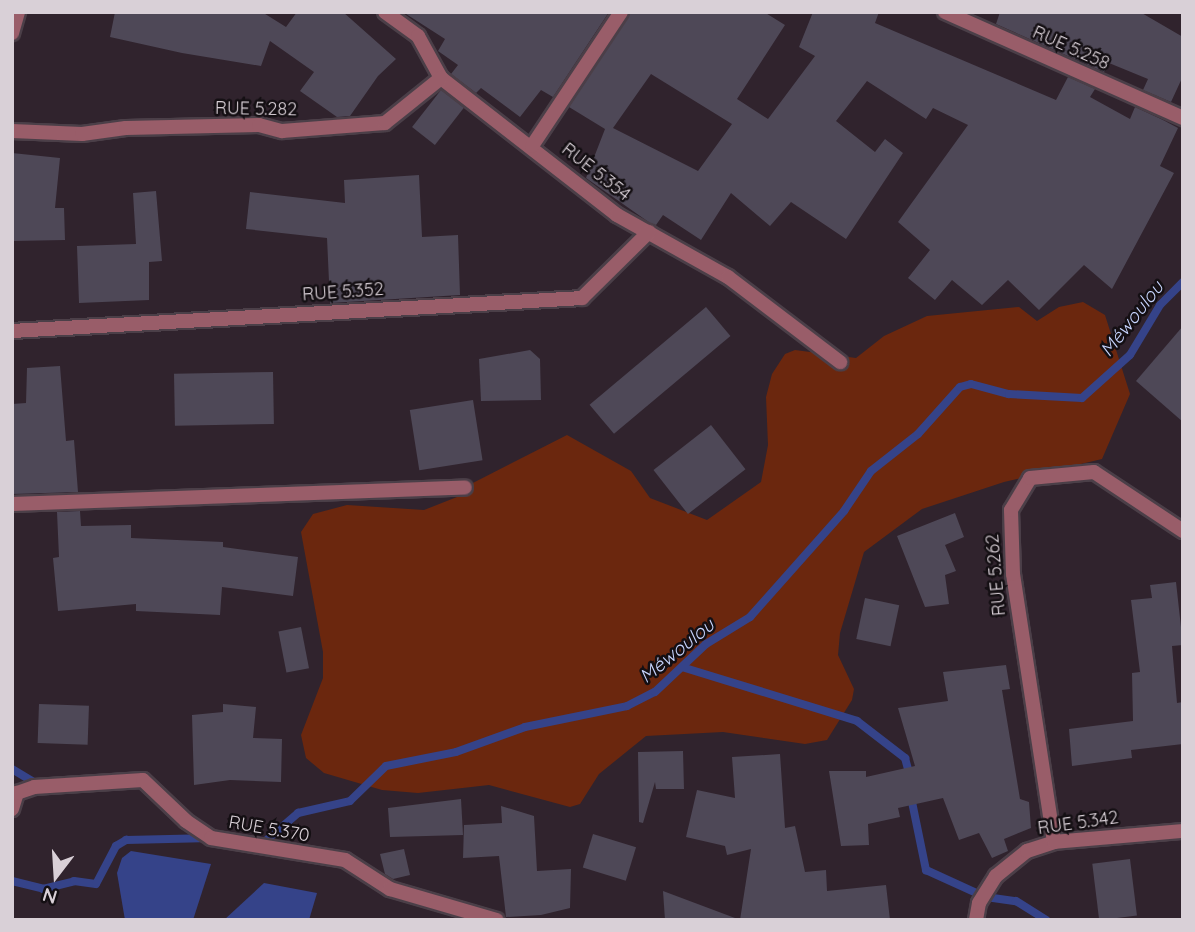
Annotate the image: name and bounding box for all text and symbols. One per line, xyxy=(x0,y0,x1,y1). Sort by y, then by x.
street label: RUE 5.258 xyxy=(1029,21,1113,75)
street label: RUE 5.282 xyxy=(215,97,297,121)
street label: RUE 5.354 xyxy=(557,138,635,206)
water label: Méwoulou xyxy=(1095,277,1169,361)
street label: RUE 5.352 xyxy=(301,278,385,306)
street label: RUE 5.262 xyxy=(982,533,1010,617)
water label: Méwoulou xyxy=(635,614,719,688)
street label: RUE 5.342 xyxy=(1036,807,1120,839)
street label: RUE 5.370 xyxy=(227,811,311,847)
north arrow xyxy=(21,841,91,911)
text: N xyxy=(40,883,60,910)

